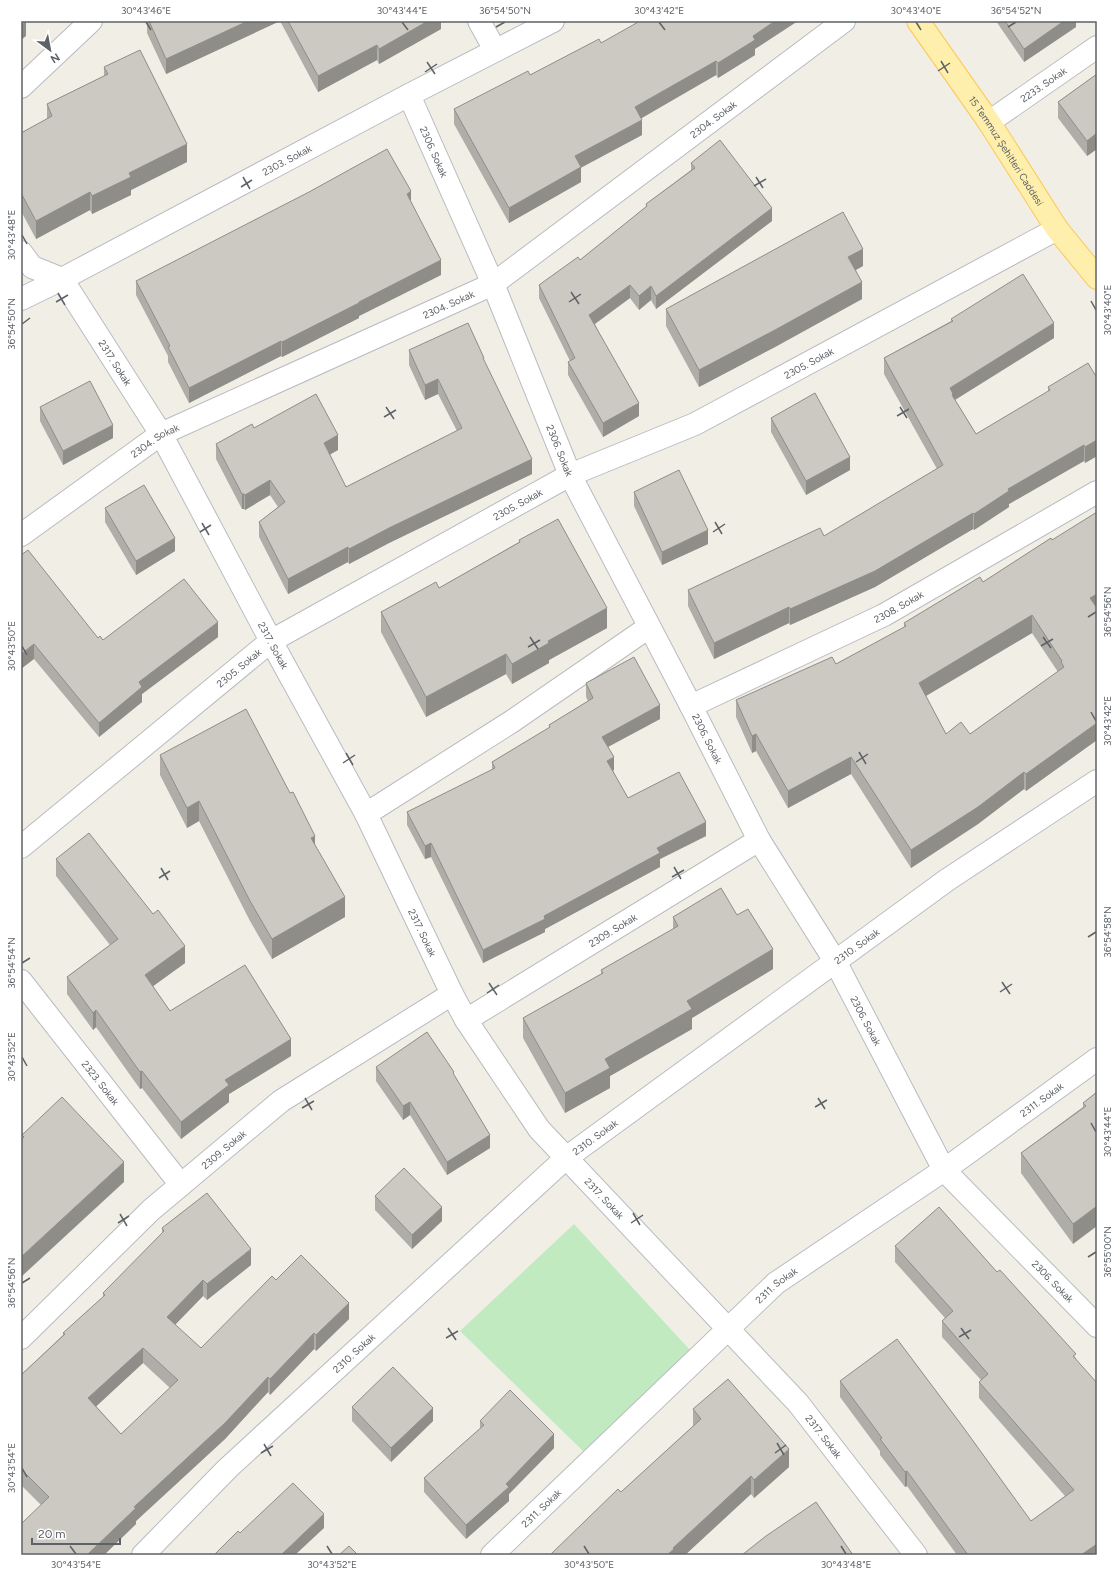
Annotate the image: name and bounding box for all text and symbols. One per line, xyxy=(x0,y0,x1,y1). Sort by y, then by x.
text: 30°43'46"E xyxy=(121,4,171,17)
text: 30°43'44"E xyxy=(377,4,427,17)
text: 36°54'50"N xyxy=(479,4,531,17)
text: 30°43'42"E xyxy=(634,4,684,17)
text: 30°43'40"E xyxy=(891,4,942,17)
text: 36°54'52"N xyxy=(990,4,1042,17)
north arrow xyxy=(30,30,70,70)
text: N xyxy=(48,50,62,66)
street label: 2233. Sokak xyxy=(1018,64,1069,105)
street label: 15 Temmuz Şehitleri Caddesi xyxy=(966,93,1047,208)
street label: 2304. Sokak xyxy=(687,97,739,141)
street label: 2306. Sokak xyxy=(417,124,451,179)
street label: 2303. Sokak xyxy=(260,141,314,178)
text: 30°43'48"E xyxy=(5,210,18,260)
text: 30°43'40"E xyxy=(1101,284,1114,335)
street label: 2304. Sokak xyxy=(421,287,476,321)
text: 36°54'50"N xyxy=(5,298,18,350)
street label: 2317. Sokak xyxy=(96,337,135,388)
street label: 2305. Sokak xyxy=(782,344,836,381)
street label: 2304. Sokak xyxy=(128,420,181,460)
street label: 2306. Sokak xyxy=(544,423,576,478)
street label: 2305. Sokak xyxy=(491,485,545,523)
text: 36°54'56"N xyxy=(1101,586,1114,638)
street label: 2308. Sokak xyxy=(871,587,926,625)
street label: 2317. Sokak xyxy=(255,619,292,671)
text: 30°43'50"E xyxy=(5,621,18,671)
street label: 2305. Sokak xyxy=(213,645,264,690)
text: 30°43'42"E xyxy=(1101,696,1114,746)
street label: 2306. Sokak xyxy=(689,711,726,766)
street label: 2317. Sokak xyxy=(406,906,440,959)
text: 36°54'58"N xyxy=(1101,906,1114,958)
street label: 2309. Sokak xyxy=(586,910,639,950)
street label: 2310. Sokak xyxy=(831,925,882,967)
text: 36°54'54"N xyxy=(5,937,18,989)
street label: 2306. Sokak xyxy=(848,994,885,1048)
text: 30°43'52"E xyxy=(5,1032,18,1082)
street label: 2323. Sokak xyxy=(79,1058,122,1108)
street label: 2311. Sokak xyxy=(1017,1079,1066,1119)
text: 30°43'44"E xyxy=(1101,1107,1114,1157)
street label: 2310. Sokak xyxy=(570,1116,620,1158)
street label: 2309. Sokak xyxy=(198,1127,249,1172)
street label: 2317. Sokak xyxy=(582,1175,627,1222)
text: 36°55'00"N xyxy=(1101,1226,1114,1278)
text: 36°54'56"N xyxy=(5,1257,18,1309)
street label: 2306. Sokak xyxy=(1029,1257,1077,1305)
street label: 2311. Sokak xyxy=(752,1264,800,1306)
street label: 2310. Sokak xyxy=(330,1330,378,1375)
street label: 2317. Sokak xyxy=(803,1412,845,1461)
text: 30°43'54"E xyxy=(5,1443,18,1493)
street label: 2311. Sokak xyxy=(518,1486,564,1530)
scale bar xyxy=(32,1520,120,1546)
text: 20 m xyxy=(38,1527,66,1541)
text: 30°43'54"E xyxy=(51,1558,101,1571)
text: 30°43'52"E xyxy=(307,1558,357,1571)
text: 30°43'50"E xyxy=(564,1558,614,1571)
text: 30°43'48"E xyxy=(821,1558,871,1571)

